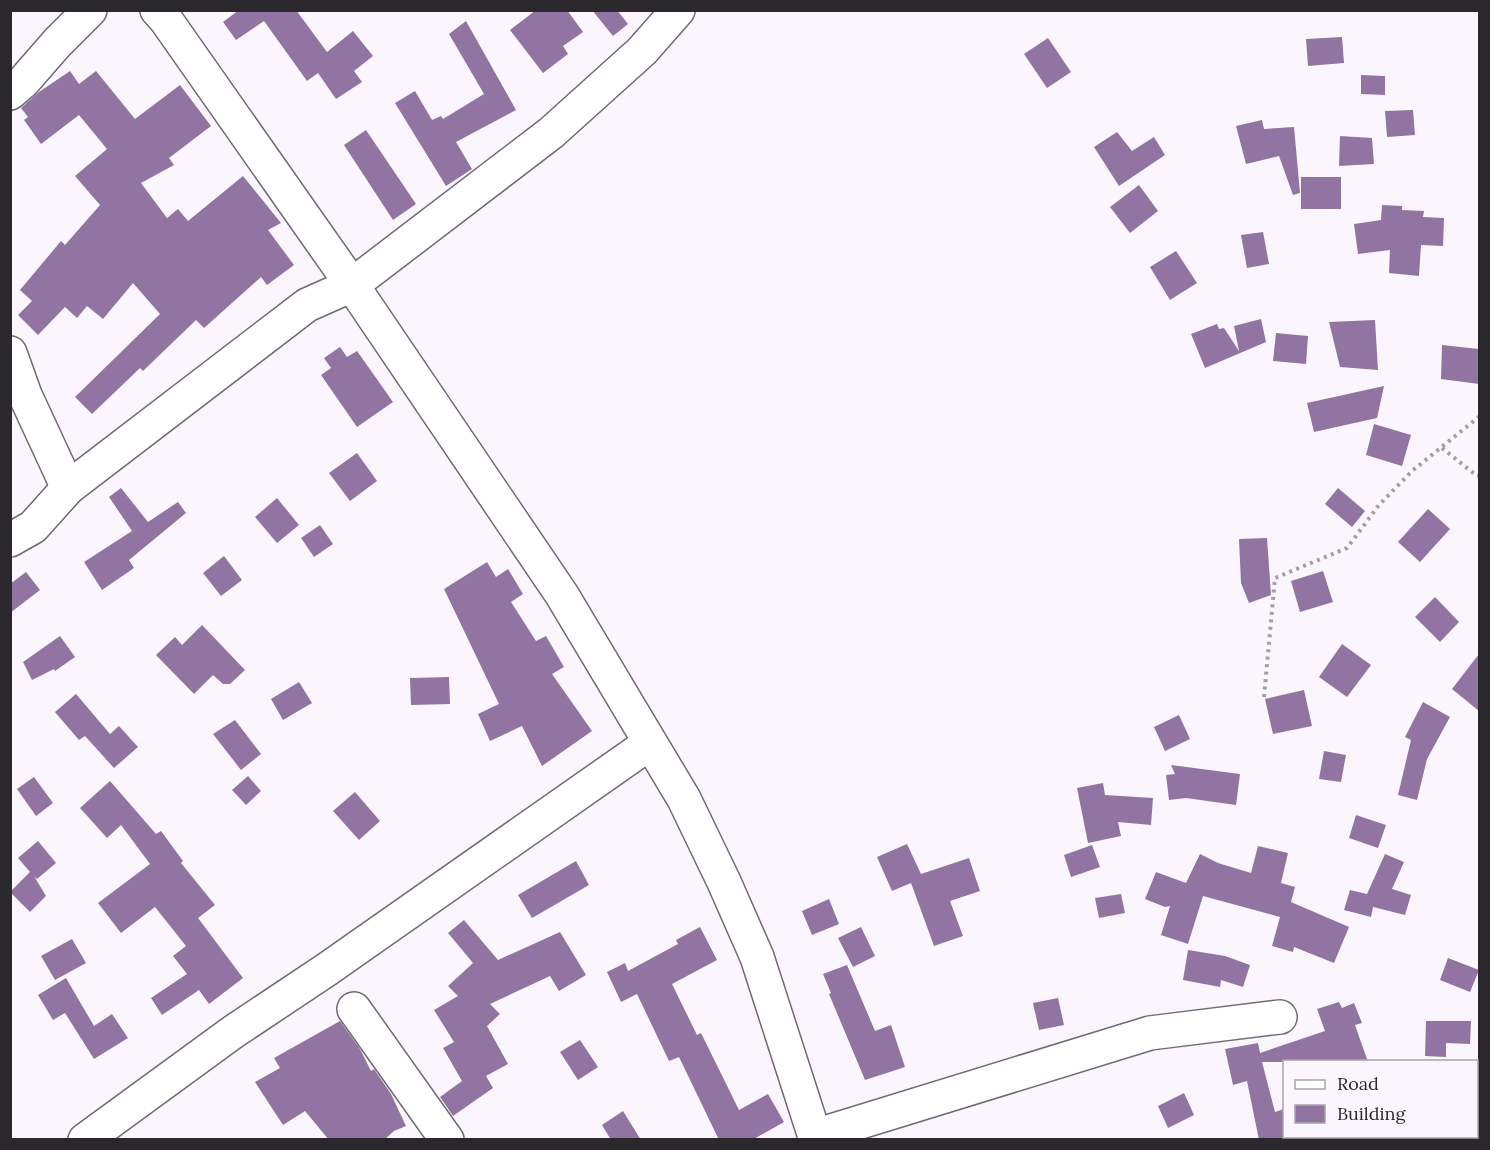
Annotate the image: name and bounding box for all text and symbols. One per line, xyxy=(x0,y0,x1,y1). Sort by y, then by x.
legend xyxy=(1283,1060,1478,1138)
text: Road xyxy=(1337,1072,1379,1095)
text: Building xyxy=(1337,1102,1407,1125)

